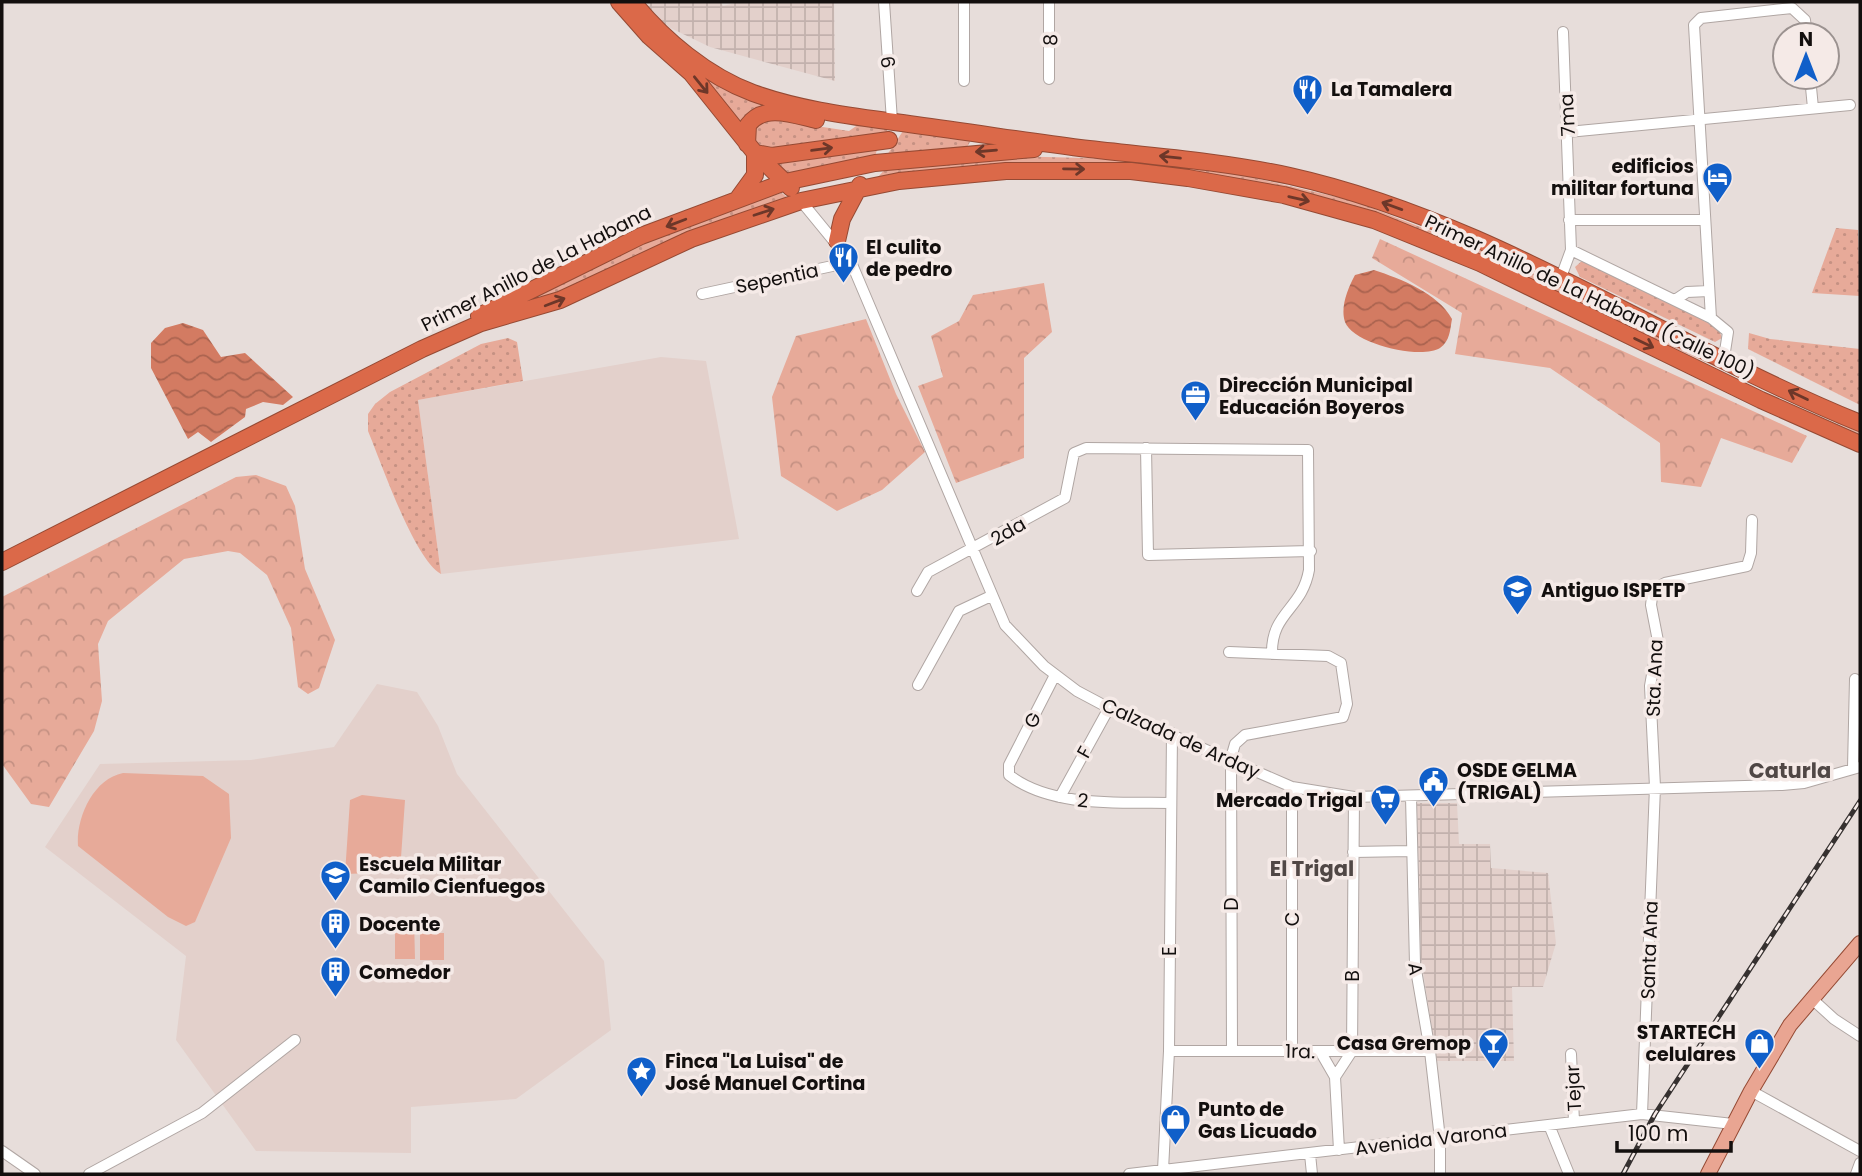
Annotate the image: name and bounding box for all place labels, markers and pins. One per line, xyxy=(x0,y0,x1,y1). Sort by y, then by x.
restaurant icon: La Tamalera xyxy=(1291,72,1325,116)
place label: La Tamalera xyxy=(1331,76,1453,103)
place label: edificios militar fortuna xyxy=(1551,153,1694,202)
hotel icon: edificios militar fortuna xyxy=(1700,160,1734,204)
place label: El culito de pedro xyxy=(866,234,952,283)
restaurant icon: El culito de pedro xyxy=(826,241,860,285)
place label: Dirección Municipal Educación Boyeros xyxy=(1219,372,1413,421)
office icon: Dirección Municipal Educación Boyeros xyxy=(1179,379,1213,423)
school or university icon: Antiguo ISPETP xyxy=(1501,573,1535,617)
place label: Antiguo ISPETP xyxy=(1541,577,1686,604)
place label: OSDE GELMA (TRIGAL) xyxy=(1457,757,1577,806)
public building icon: OSDE GELMA (TRIGAL) xyxy=(1417,764,1451,808)
supermarket icon: Mercado Trigal xyxy=(1369,783,1403,827)
place label: Mercado Trigal xyxy=(1216,787,1363,814)
place label: Escuela Militar Camilo Cienfuegos xyxy=(359,851,545,900)
school or university icon: Escuela Militar Camilo Cienfuegos xyxy=(319,858,353,902)
building icon: Docente xyxy=(319,907,353,951)
place label: Docente xyxy=(359,911,441,938)
building icon: Comedor xyxy=(319,955,353,999)
place label: Comedor xyxy=(359,959,451,986)
place label: STARTECH celulares xyxy=(1637,1019,1736,1068)
bar icon: Casa Gremop xyxy=(1477,1026,1511,1070)
shop icon: STARTECH celulares xyxy=(1742,1026,1776,1070)
place label: Casa Gremop xyxy=(1337,1030,1471,1057)
place label: Finca "La Luisa" de José Manuel Cortina xyxy=(665,1048,865,1097)
place icon: Finca "La Luisa" de José Manuel Cortina xyxy=(625,1055,659,1099)
place label: Punto de Gas Licuado xyxy=(1198,1096,1317,1145)
shop icon: Punto de Gas Licuado xyxy=(1158,1103,1192,1147)

